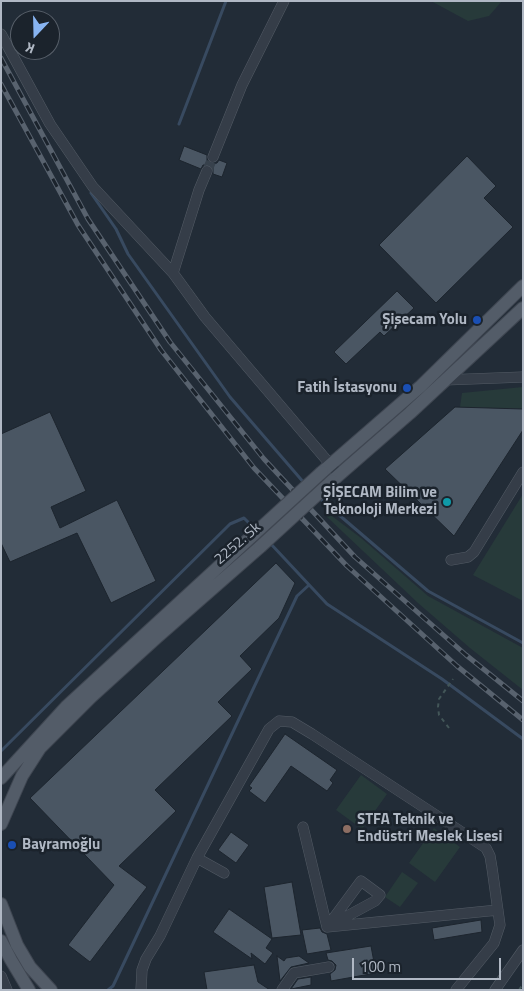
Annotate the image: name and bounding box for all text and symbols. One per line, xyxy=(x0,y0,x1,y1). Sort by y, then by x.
north arrow xyxy=(10,10,60,60)
text: K xyxy=(22,37,37,60)
place label: Şişecam Yolu xyxy=(382,311,467,329)
marker: Şişecam Yolu xyxy=(471,314,483,326)
place label: Fatih İstasyonu xyxy=(297,379,397,397)
marker: Fatih İstasyonu xyxy=(401,382,413,394)
place label: ŞİŞECAM Bilim ve Teknoloji Merkezi xyxy=(323,484,437,519)
marker: ŞİŞECAM Bilim ve Teknoloji Merkezi xyxy=(441,496,453,508)
street label: 2252. Sk xyxy=(211,519,265,569)
place label: STFA Teknik ve Endüstri Meslek Lisesi xyxy=(357,811,502,846)
marker: STFA Teknik ve Endüstri Meslek Lisesi xyxy=(341,823,353,835)
place label: Bayramoğlu xyxy=(22,836,100,854)
marker: Bayramoğlu xyxy=(6,839,18,851)
scale bar xyxy=(354,948,503,980)
text: 100 m xyxy=(360,955,401,978)

